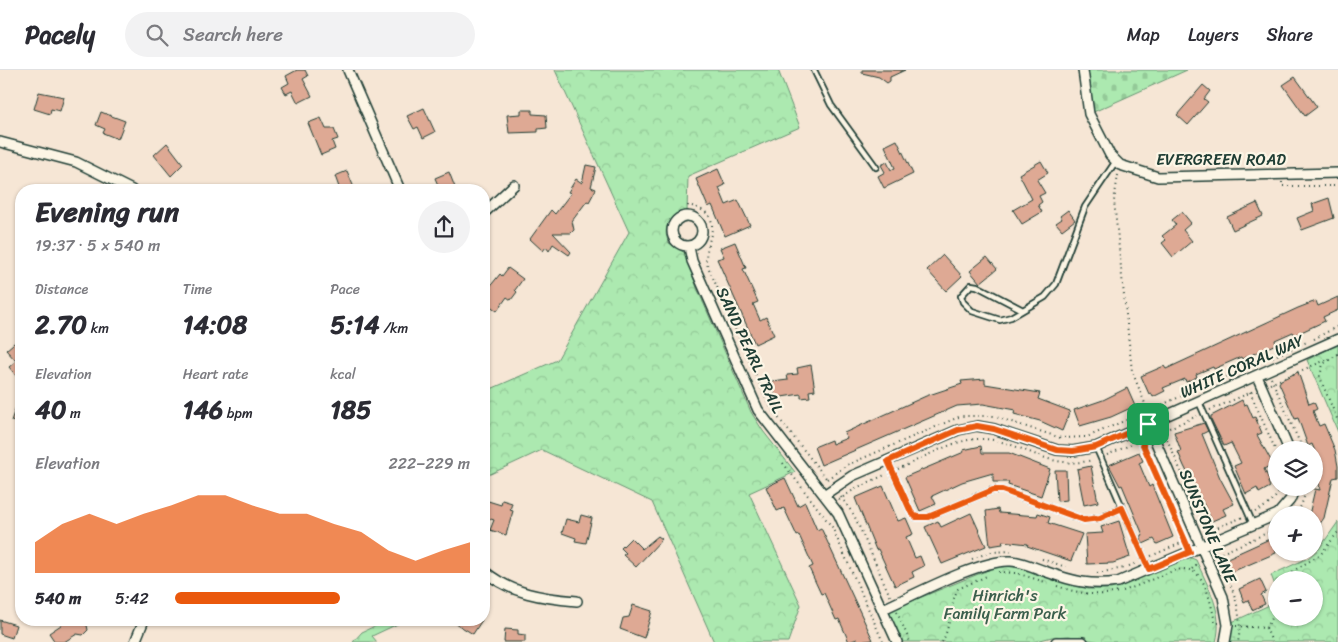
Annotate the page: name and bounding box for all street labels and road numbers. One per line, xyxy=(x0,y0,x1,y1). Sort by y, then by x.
street label: EVERGREEN ROAD xyxy=(1156,145,1286,174)
street label: SAND PEARL TRAIL xyxy=(708,282,792,419)
street label: WHITE CORAL WAY xyxy=(1175,325,1310,406)
street label: SUNSTONE LANE xyxy=(1171,464,1246,589)

